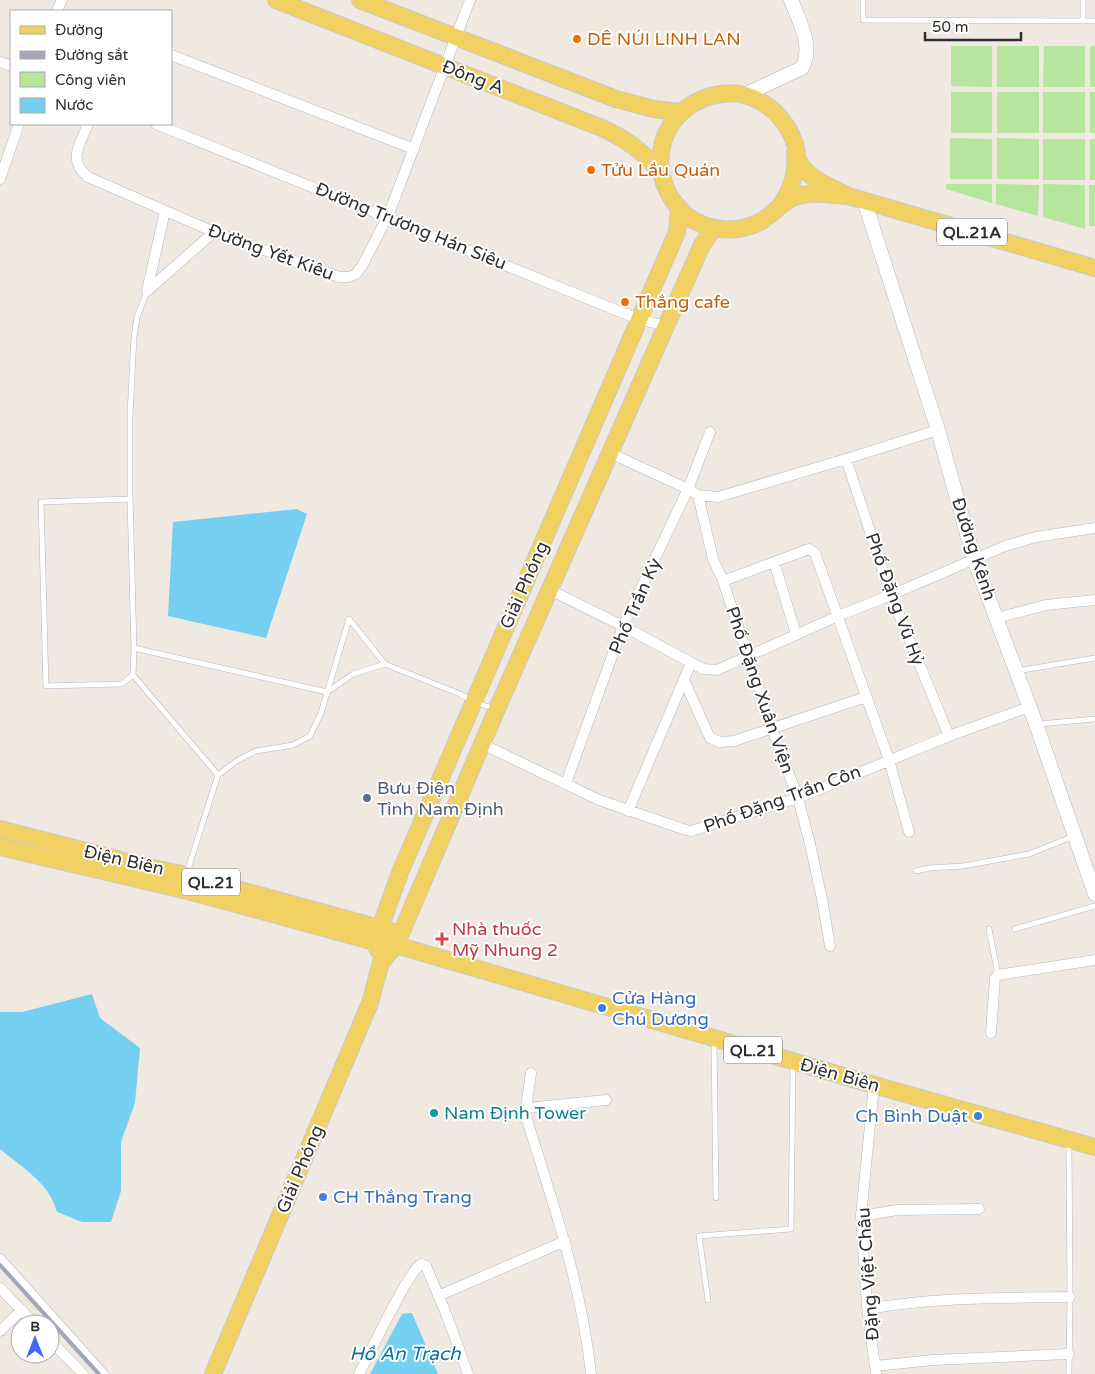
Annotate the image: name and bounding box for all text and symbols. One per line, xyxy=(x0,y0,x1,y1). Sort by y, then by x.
legend xyxy=(10,10,172,125)
scale bar xyxy=(925,10,1021,42)
text: 50 m xyxy=(932,18,969,36)
text: Đường xyxy=(55,21,103,39)
place label: DÊ NÚI LINH LAN xyxy=(587,28,741,50)
marker: DÊ NÚI LINH LAN xyxy=(571,33,583,45)
text: Đường sắt xyxy=(55,46,129,64)
street label: Đông A xyxy=(439,55,507,99)
text: Công viên xyxy=(55,71,126,89)
text: Nước xyxy=(55,96,93,114)
place label: Tửu Lầu Quán xyxy=(601,159,720,181)
marker: Tửu Lầu Quán xyxy=(585,164,597,176)
street label: Đường Trương Hán Siêu xyxy=(312,178,510,274)
road number: QL.21A xyxy=(937,218,1007,246)
street label: Đường Yết Kiêu xyxy=(205,219,337,285)
place label: Thắng cafe xyxy=(635,291,730,313)
marker: Thắng cafe xyxy=(619,296,631,308)
street label: Đường Kênh xyxy=(947,495,1001,603)
street label: Phố Đặng Vũ Hỷ xyxy=(861,530,929,669)
street label: Giải Phóng xyxy=(495,538,553,632)
street label: Phố Trần Kỳ xyxy=(604,554,666,657)
street label: Phố Đặng Xuân Viện xyxy=(721,604,799,776)
street label: Phố Đặng Trần Côn xyxy=(700,760,864,838)
place label: Bưu Điện Tỉnh Nam Định xyxy=(377,777,504,820)
marker: Bưu Điện Tỉnh Nam Định xyxy=(361,792,373,804)
street label: Điện Biên xyxy=(82,840,166,880)
road number: QL.21 xyxy=(182,869,240,896)
place label: Nhà thuốc Mỹ Nhung 2 xyxy=(452,918,558,961)
marker: Nhà thuốc Mỹ Nhung 2 xyxy=(436,933,448,945)
place label: Cửa Hàng Chú Dương xyxy=(612,987,709,1030)
marker: Cửa Hàng Chú Dương xyxy=(596,1002,608,1014)
road number: QL.21 xyxy=(724,1036,782,1064)
street label: Điện Biên xyxy=(798,1053,882,1097)
place label: Nam Định Tower xyxy=(444,1102,586,1124)
place label: Ch Bình Duật xyxy=(855,1105,968,1127)
marker: Nam Định Tower xyxy=(428,1107,440,1119)
marker: Ch Bình Duật xyxy=(972,1110,984,1122)
street label: Giải Phóng xyxy=(272,1122,328,1216)
place label: CH Thắng Trang xyxy=(333,1186,472,1208)
marker: CH Thắng Trang xyxy=(317,1191,329,1203)
street label: Đặng Việt Châu xyxy=(852,1207,884,1341)
north arrow xyxy=(10,1314,60,1364)
text: B xyxy=(30,1318,40,1335)
water label: Hồ An Trạch xyxy=(349,1343,461,1365)

